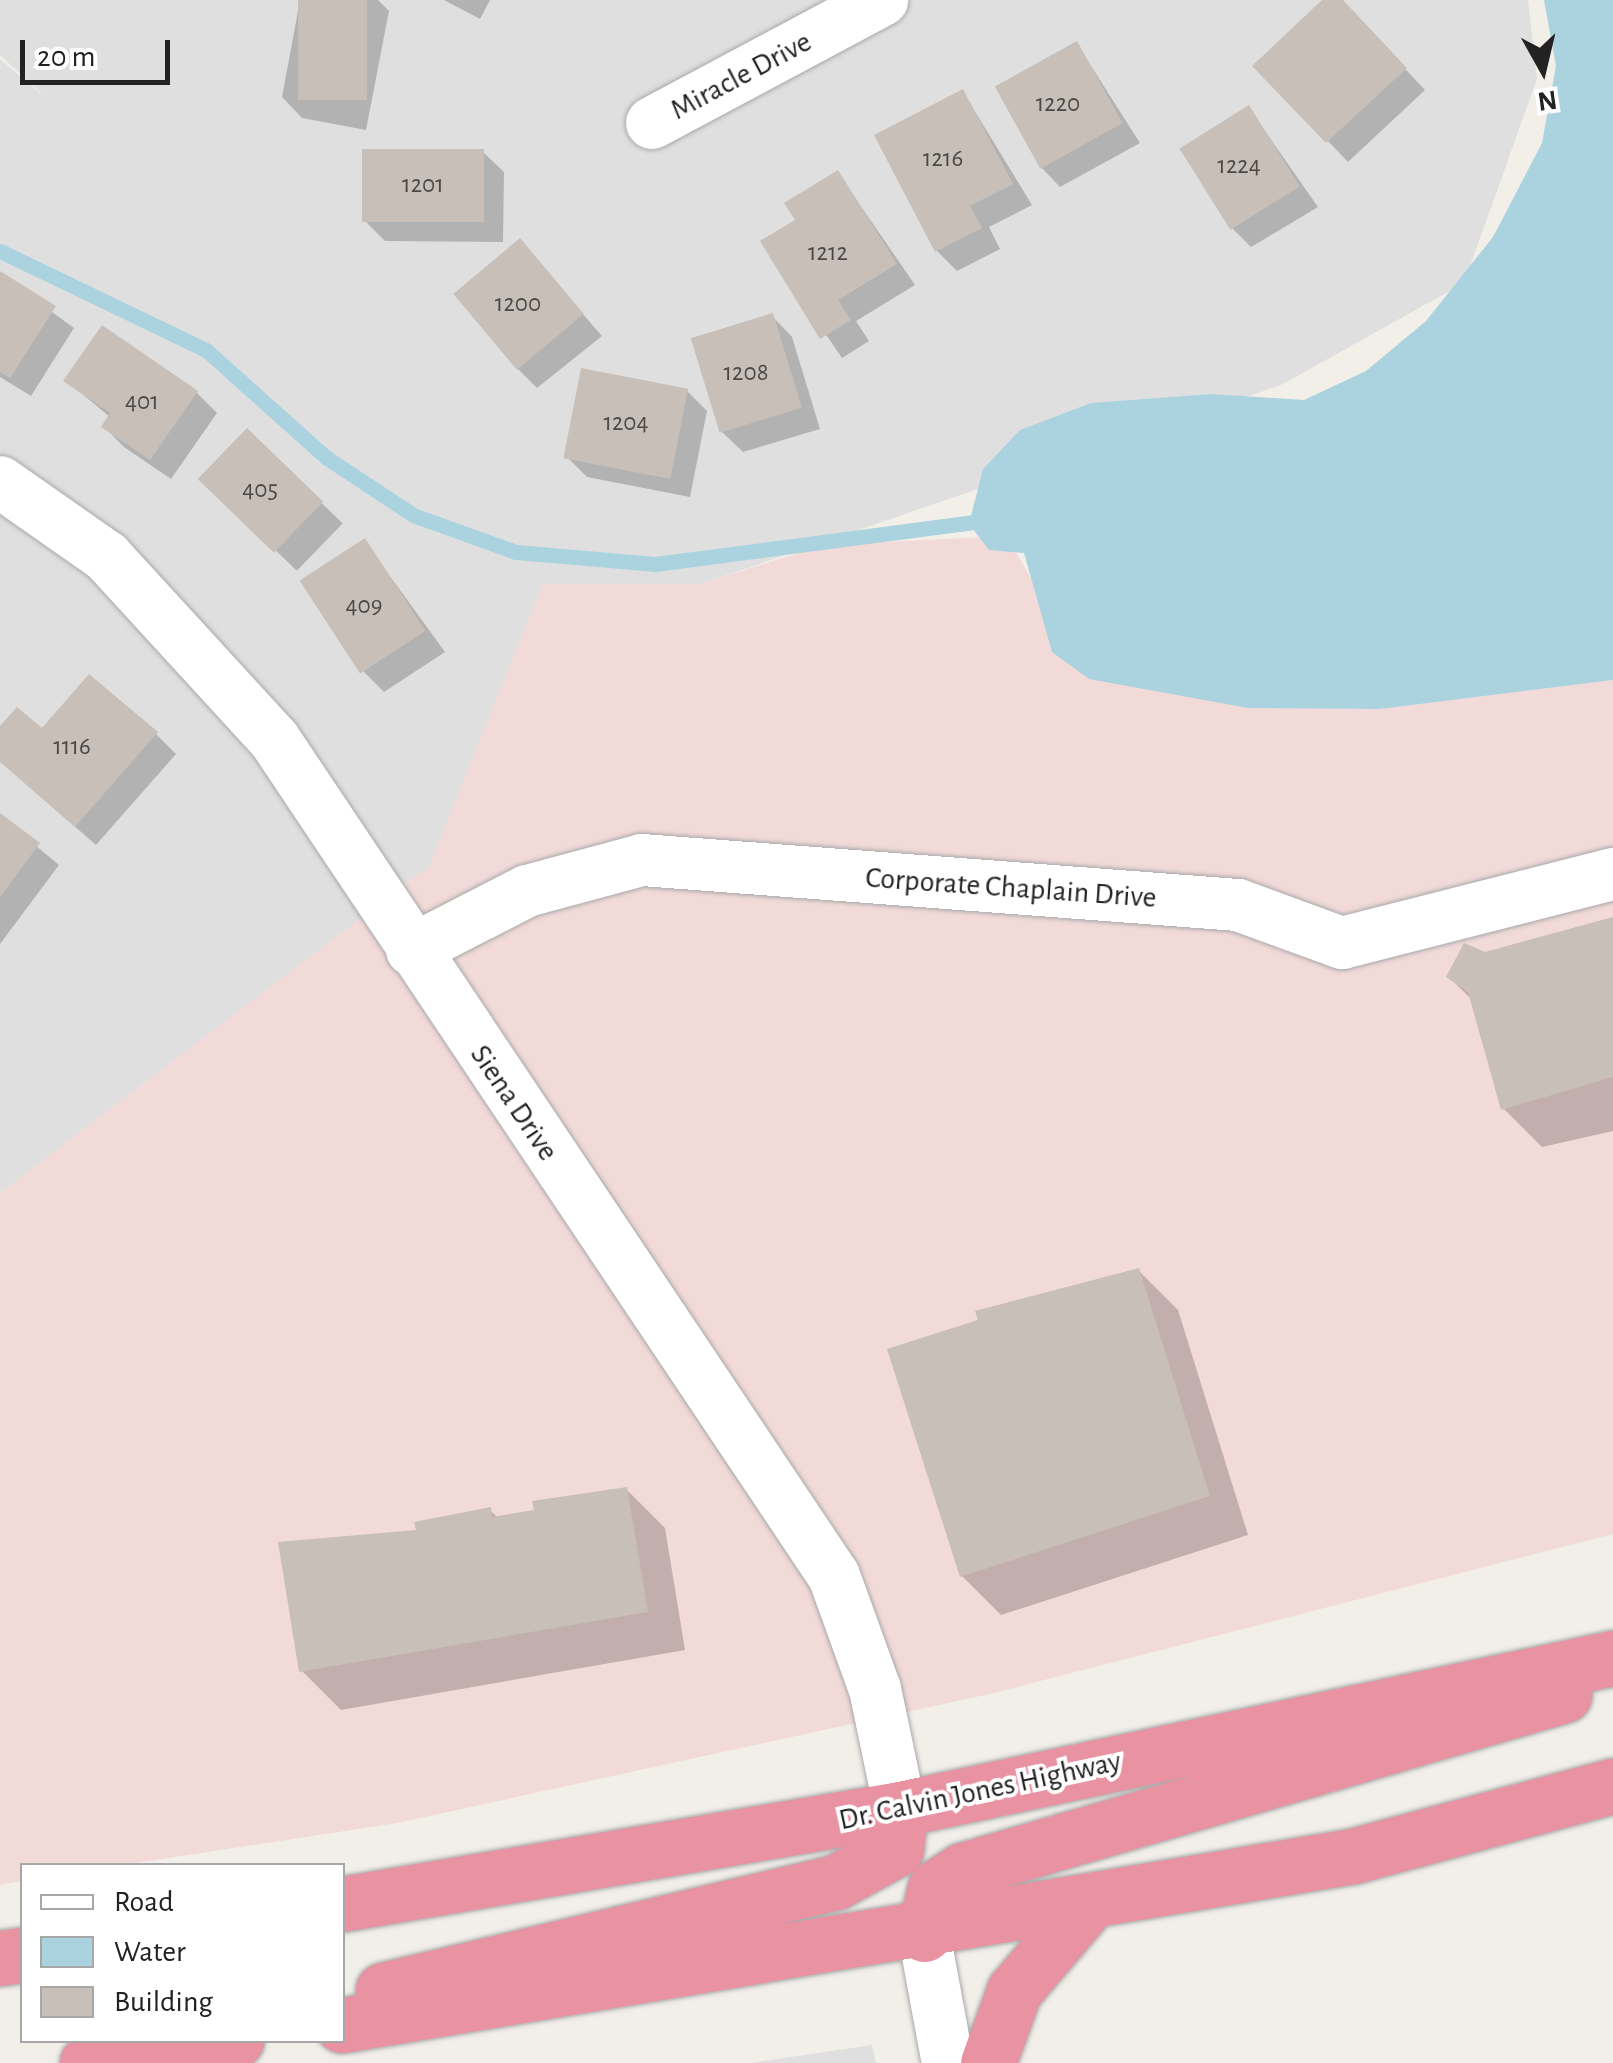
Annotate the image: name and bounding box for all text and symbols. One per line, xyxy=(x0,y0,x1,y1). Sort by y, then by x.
scale bar xyxy=(25,20,175,82)
north arrow xyxy=(1493,20,1593,120)
street label: Miracle Drive xyxy=(664,24,818,128)
text: 20 m xyxy=(37,42,95,72)
text: N xyxy=(1536,84,1559,115)
house number: 1220 xyxy=(1036,89,1080,119)
house number: 1216 xyxy=(923,144,963,174)
house number: 1224 xyxy=(1217,151,1261,181)
house number: 1201 xyxy=(402,170,444,200)
house number: 1212 xyxy=(808,238,848,268)
house number: 1200 xyxy=(495,289,541,319)
house number: 1208 xyxy=(723,358,769,388)
house number: 401 xyxy=(125,387,159,417)
house number: 1204 xyxy=(603,408,649,438)
house number: 405 xyxy=(242,475,278,505)
house number: 409 xyxy=(346,591,382,621)
house number: 1116 xyxy=(53,732,91,762)
street label: Corporate Chaplain Drive xyxy=(864,860,1158,916)
street label: Siena Drive xyxy=(462,1038,566,1168)
street label: Dr. Calvin Jones Highway xyxy=(836,1744,1124,1838)
legend xyxy=(20,1863,345,2043)
text: Road xyxy=(114,1887,174,1917)
text: Water xyxy=(114,1937,186,1967)
text: Building xyxy=(114,1987,213,2017)

